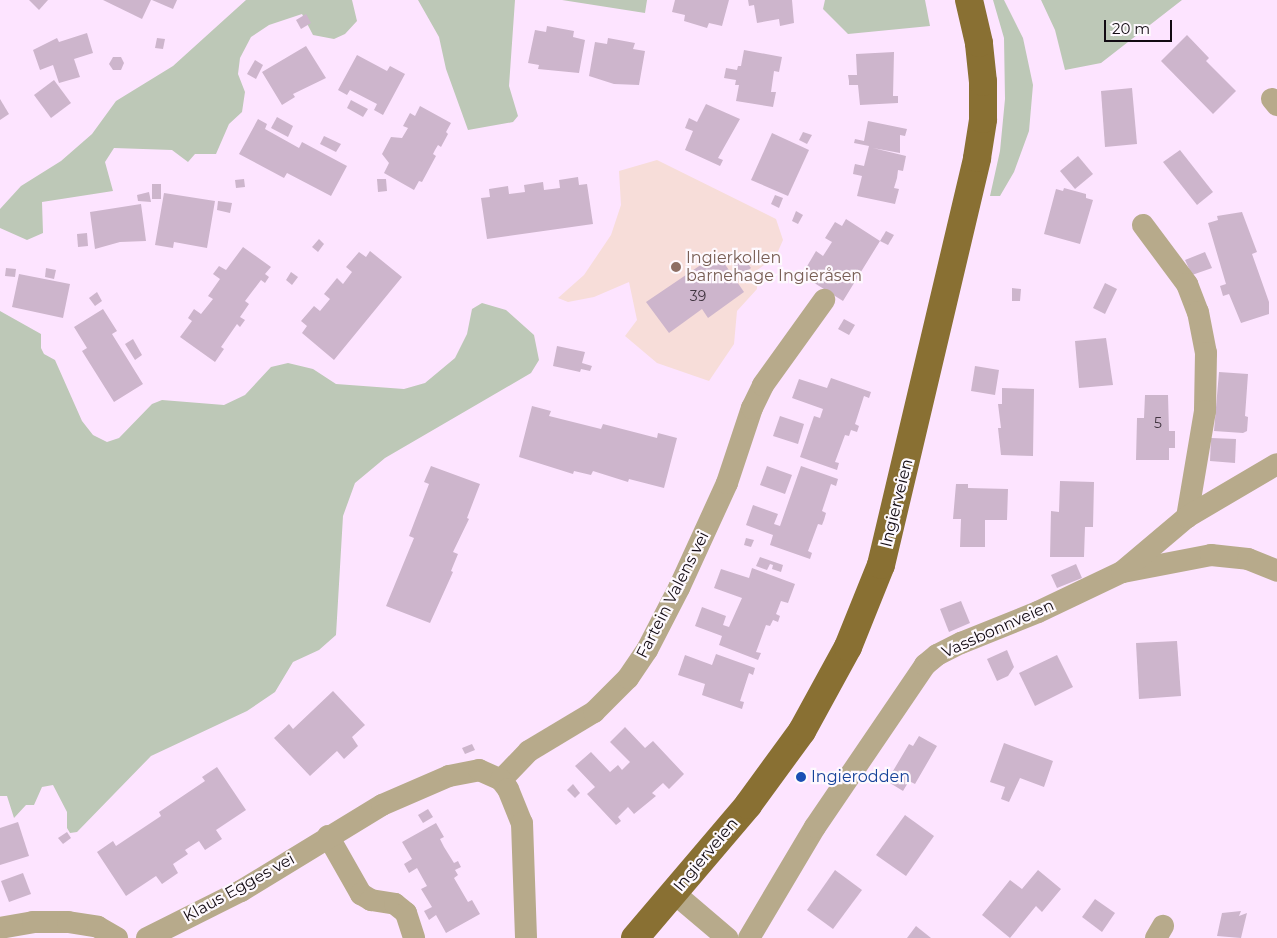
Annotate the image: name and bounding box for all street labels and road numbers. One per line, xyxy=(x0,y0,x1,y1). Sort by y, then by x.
street label: Ingierveien xyxy=(877,457,917,549)
street label: Fartein Valens vei xyxy=(633,528,713,662)
street label: Vassbonnveien xyxy=(939,596,1057,662)
street label: Ingierveien xyxy=(670,814,742,896)
street label: Klaus Egges vei xyxy=(180,849,298,927)

